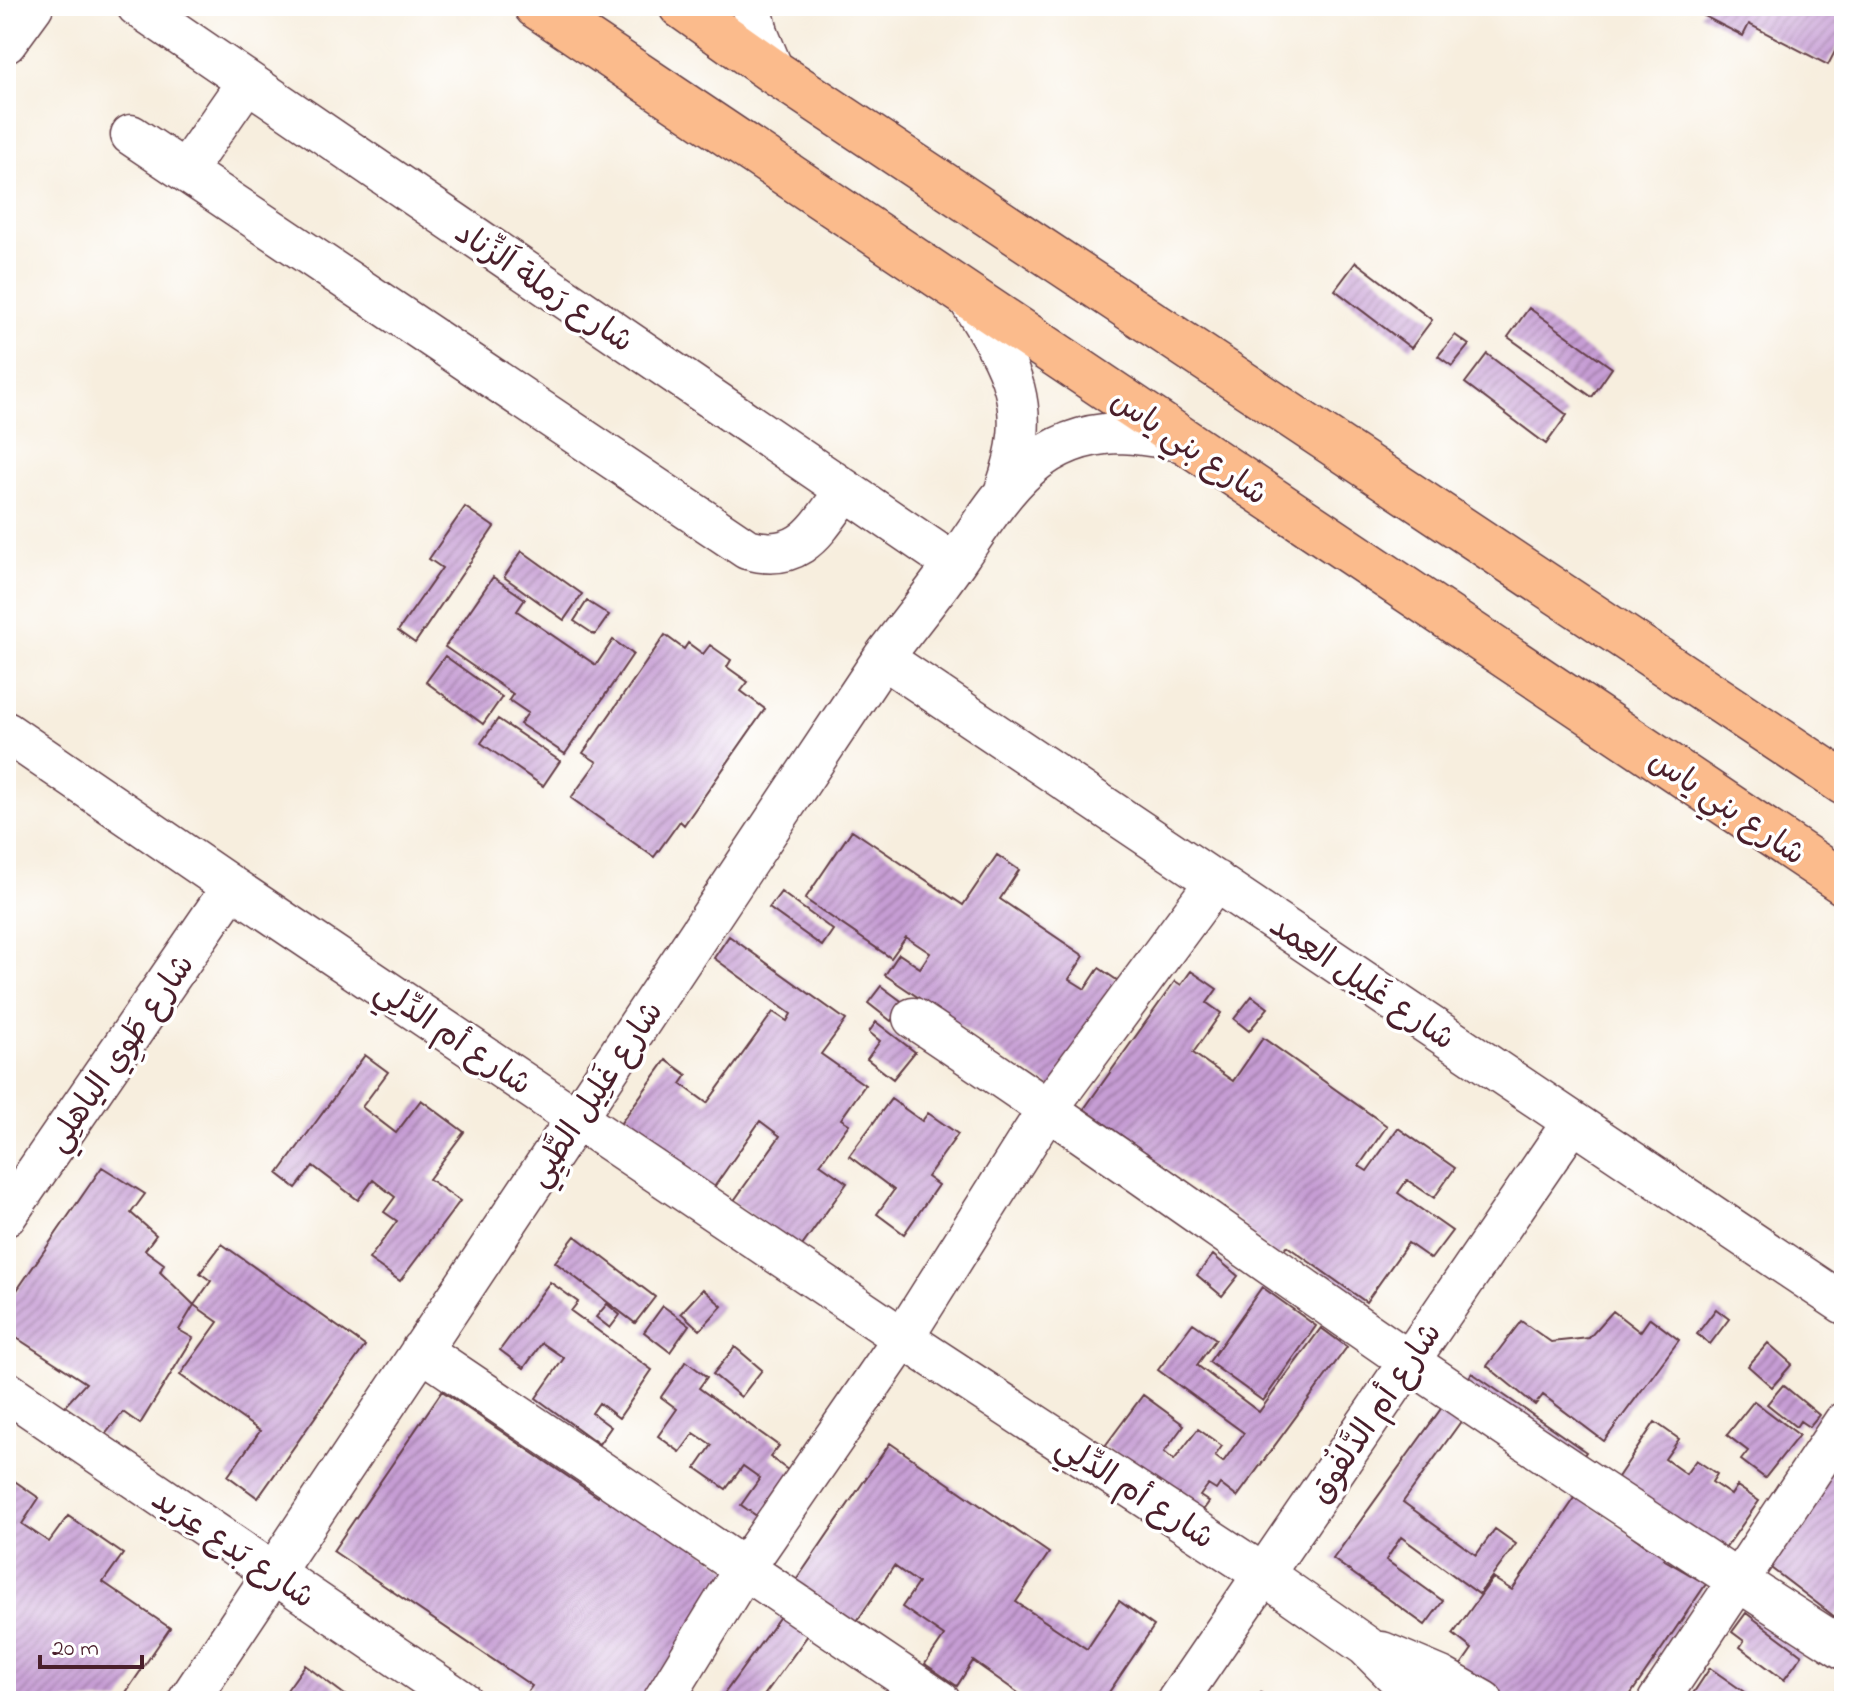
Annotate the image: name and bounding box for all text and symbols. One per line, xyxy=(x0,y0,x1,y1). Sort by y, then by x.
street label: شارع رَملة اَلزِّناد xyxy=(444,211,642,366)
street label: شارع بني ياس xyxy=(1100,379,1276,520)
street label: شارع بني ياس xyxy=(1638,739,1814,880)
street label: شارع غَلِيل العِمد xyxy=(1259,904,1463,1064)
street label: شارع طَوِي الياهلِي xyxy=(36,945,209,1163)
street label: شارع أم الدِّلِي xyxy=(364,969,540,1110)
street label: شارع غَلِيل الطَّيِي xyxy=(517,992,678,1198)
street label: شارع أم الدَّلفُوق xyxy=(1298,1314,1455,1514)
street label: شارع أم الدِّلِي xyxy=(1045,1425,1223,1564)
street label: شارع بَدع عِرَيد xyxy=(141,1478,323,1622)
scale bar xyxy=(40,1619,142,1669)
text: 20 m xyxy=(52,1632,99,1667)

